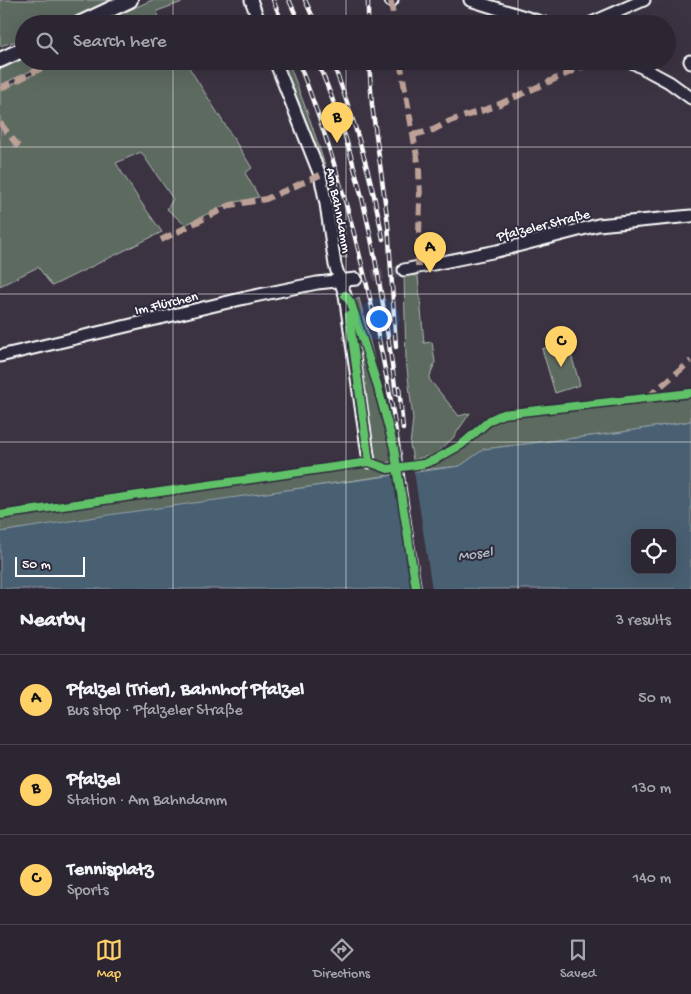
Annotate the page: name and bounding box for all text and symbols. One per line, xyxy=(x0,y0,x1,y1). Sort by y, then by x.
search box xyxy=(15,15,676,70)
icon: search xyxy=(33,29,61,57)
text: Search here xyxy=(73,31,167,54)
pin: B xyxy=(321,102,353,143)
street label: Am Bahndamm xyxy=(321,166,354,255)
street label: Pfalzeler Straße xyxy=(494,206,593,246)
pin: A xyxy=(414,232,446,273)
street label: Im Flürchen xyxy=(133,289,200,320)
your location xyxy=(366,306,392,332)
pin: C xyxy=(545,326,577,367)
map controls xyxy=(631,529,676,574)
button: locate xyxy=(631,529,676,574)
water label: Mosel xyxy=(457,543,495,566)
scale bar xyxy=(15,554,85,577)
text: 50 m xyxy=(22,557,51,574)
text: Nearby xyxy=(20,609,85,634)
text: 3 results xyxy=(616,612,671,631)
text: Pfalzel (Trier), Bahnhof Pfalzel xyxy=(67,679,304,702)
text: A xyxy=(31,690,41,709)
text: 50 m xyxy=(638,690,671,709)
text: Bus stop · Pfalzeler Straße xyxy=(67,702,243,721)
text: Pfalzel xyxy=(67,769,120,792)
text: B xyxy=(32,780,40,799)
text: 130 m xyxy=(632,780,671,799)
text: Station · Am Bahndamm xyxy=(67,792,227,811)
text: Tennisplatz xyxy=(67,859,154,882)
text: C xyxy=(32,870,40,889)
text: 140 m xyxy=(633,870,671,889)
text: Sports xyxy=(67,882,109,901)
tab: Map xyxy=(95,936,123,983)
tab: Directions xyxy=(313,936,370,983)
tab: Saved xyxy=(560,936,596,983)

